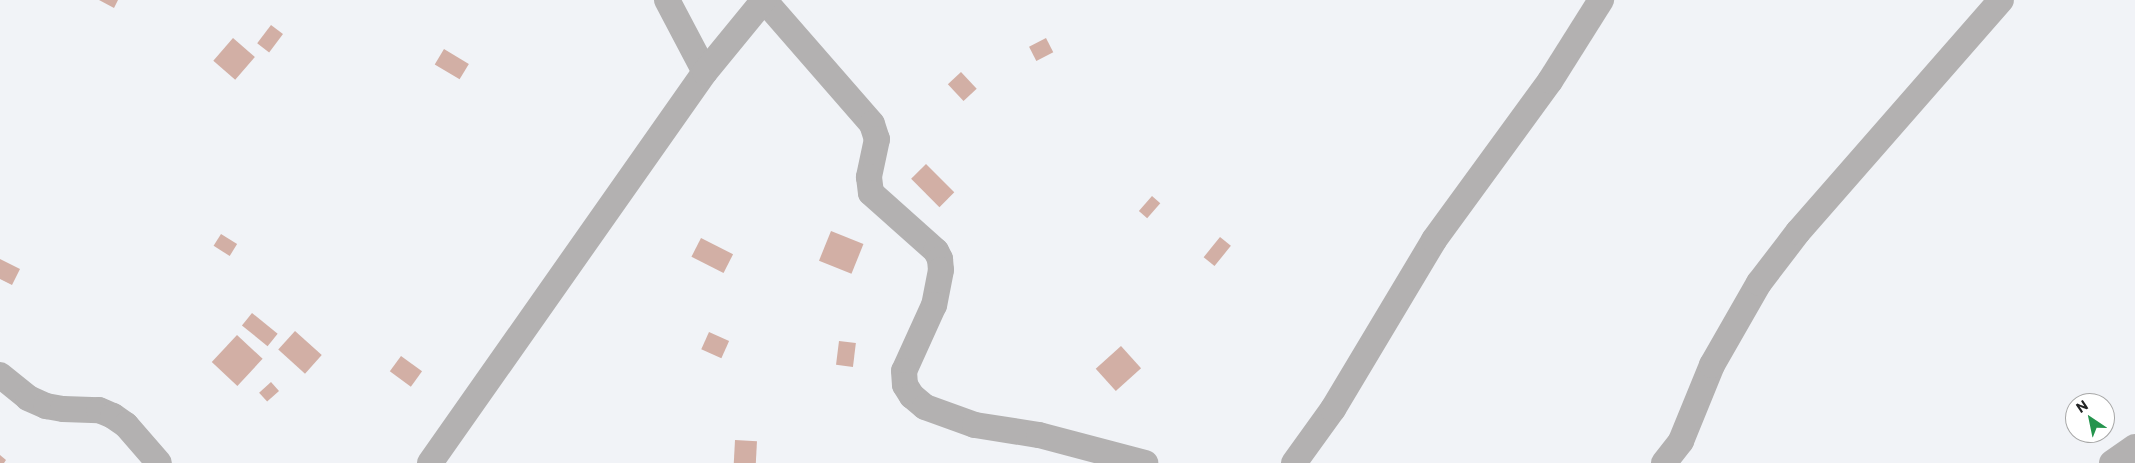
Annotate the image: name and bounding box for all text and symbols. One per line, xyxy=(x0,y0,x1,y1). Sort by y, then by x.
north arrow xyxy=(2065,393,2115,443)
text: N xyxy=(2073,396,2091,416)

